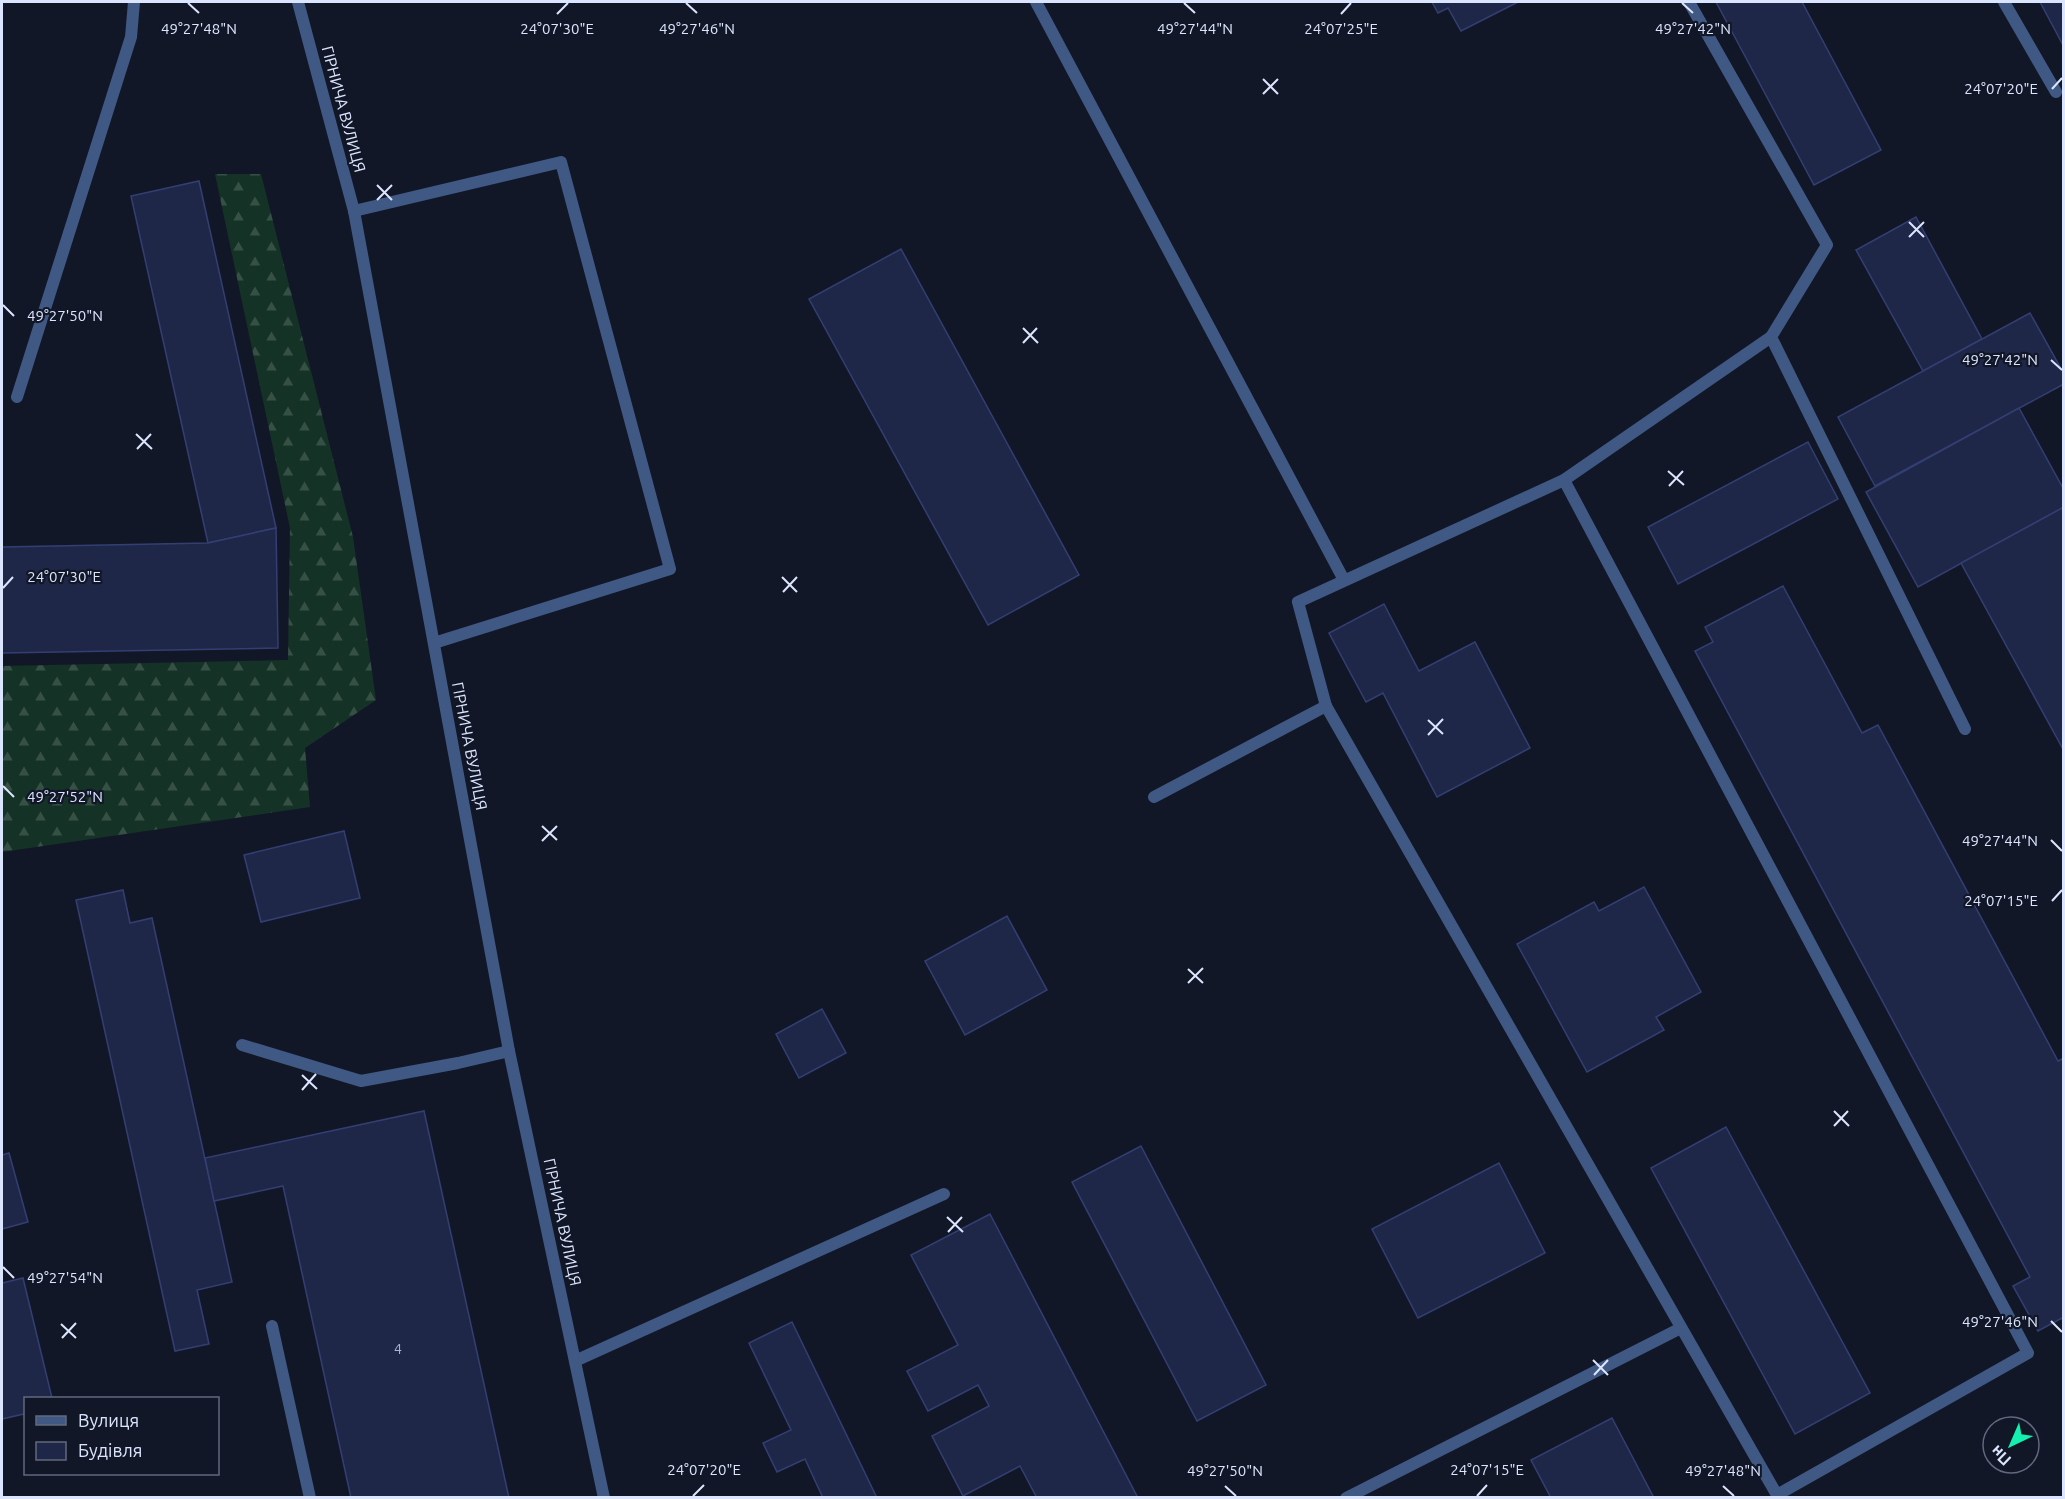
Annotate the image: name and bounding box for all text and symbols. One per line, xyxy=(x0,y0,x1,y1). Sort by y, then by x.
text: 49°27'48"N xyxy=(161,20,237,37)
text: 24°07'30"E xyxy=(520,20,594,37)
text: 49°27'46"N xyxy=(659,20,735,37)
text: 49°27'44"N xyxy=(1157,20,1233,37)
text: 24°07'25"E xyxy=(1304,20,1378,37)
text: 49°27'42"N xyxy=(1655,20,1731,37)
street label: ГІРНИЧА ВУЛИЦЯ xyxy=(318,44,370,174)
text: 24°07'20"E xyxy=(1964,80,2038,97)
text: 49°27'50"N xyxy=(27,307,103,324)
text: 49°27'42"N xyxy=(1962,351,2038,368)
text: 24°07'30"E xyxy=(27,568,101,585)
street label: ГІРНИЧА ВУЛИЦЯ xyxy=(449,680,491,812)
text: 49°27'52"N xyxy=(27,788,103,805)
text: 49°27'44"N xyxy=(1962,832,2038,849)
text: 24°07'15"E xyxy=(1964,892,2038,909)
street label: ГІРНИЧА ВУЛИЦЯ xyxy=(541,1157,585,1287)
text: 49°27'54"N xyxy=(27,1269,103,1286)
text: 49°27'46"N xyxy=(1962,1313,2038,1330)
house number: 4 xyxy=(394,1341,402,1357)
legend xyxy=(24,1397,219,1475)
text: Вулиця xyxy=(78,1410,139,1430)
north arrow xyxy=(1981,1415,2041,1475)
text: Будівля xyxy=(78,1440,143,1460)
text: Пн xyxy=(1987,1442,2014,1470)
text: 24°07'20"E xyxy=(667,1461,741,1478)
text: 24°07'15"E xyxy=(1450,1461,1524,1478)
text: 49°27'50"N xyxy=(1187,1462,1263,1479)
text: 49°27'48"N xyxy=(1685,1462,1761,1479)

